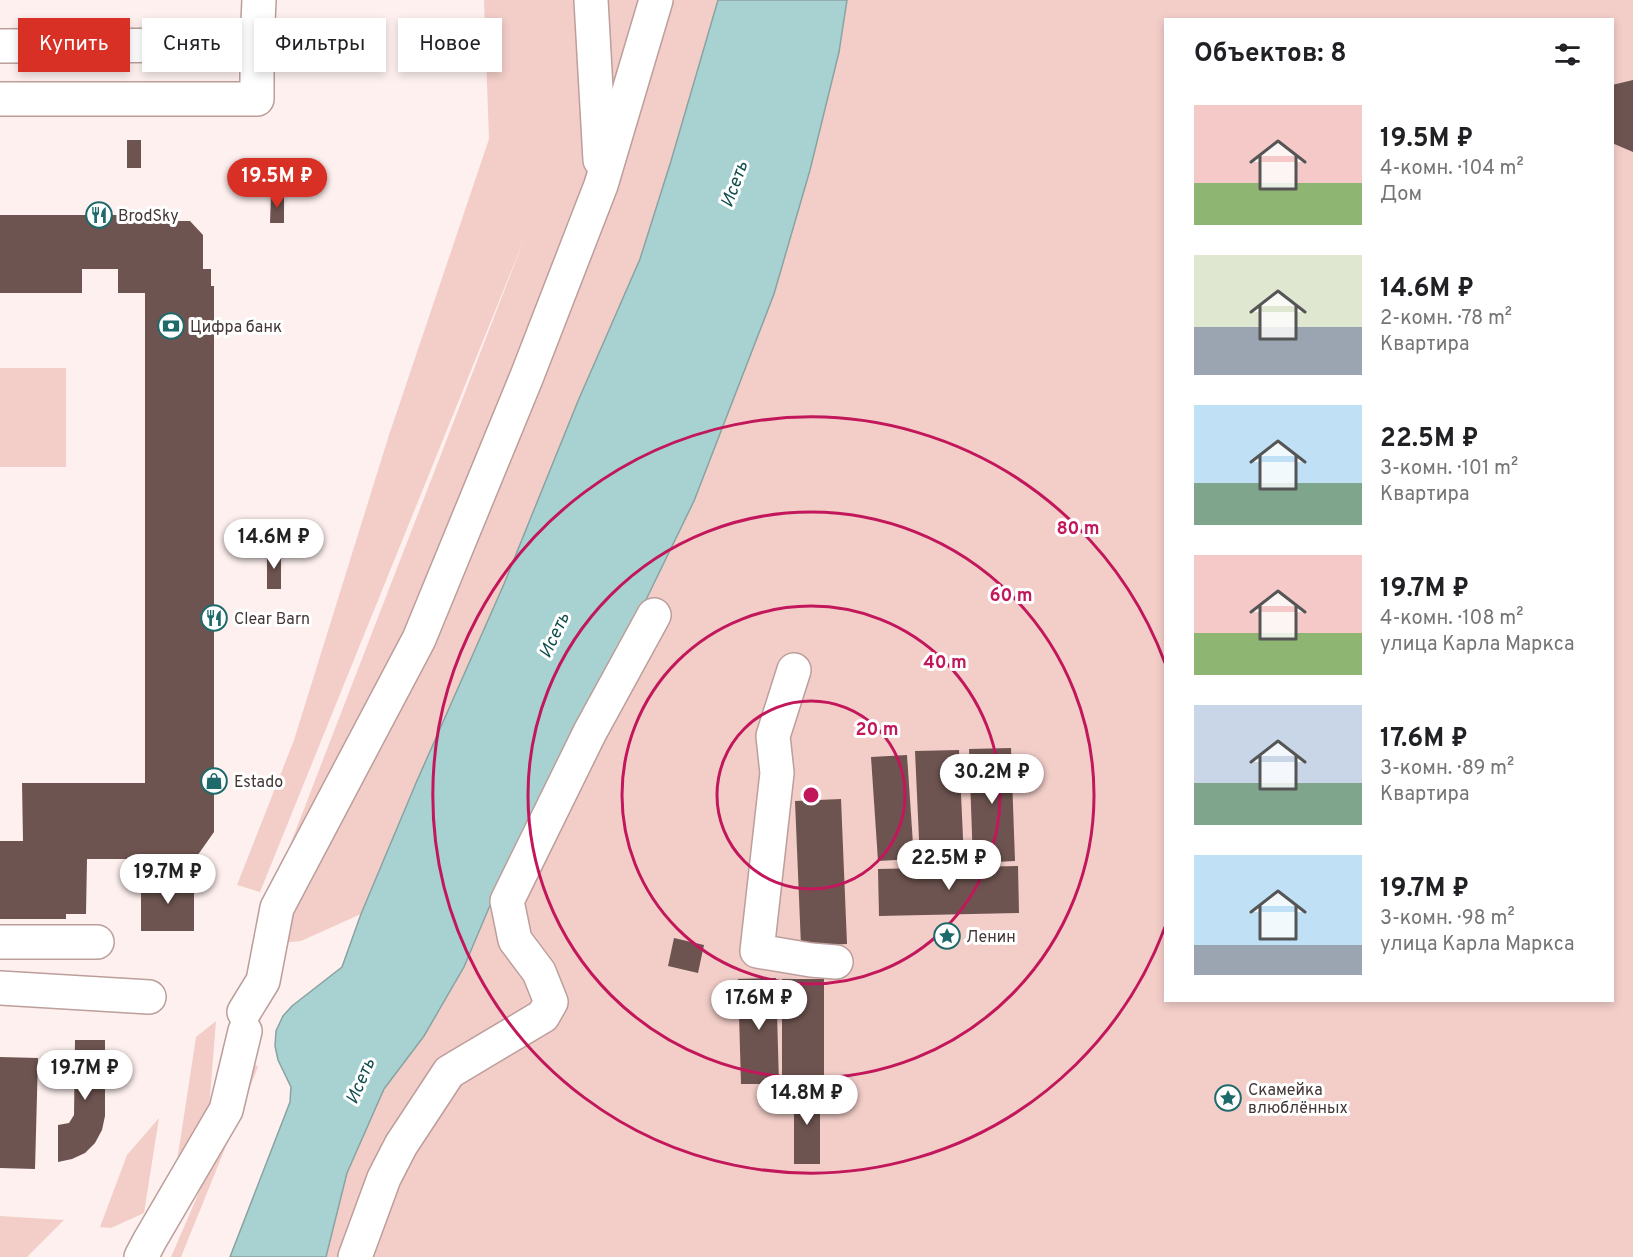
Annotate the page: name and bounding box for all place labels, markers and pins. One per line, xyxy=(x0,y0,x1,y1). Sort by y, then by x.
pin: 19.5M ₽ xyxy=(222,158,332,209)
restaurant icon: BrodSky xyxy=(84,200,114,230)
place label: BrodSky xyxy=(118,207,179,227)
bank icon: Цифра банк xyxy=(156,311,186,341)
place label: Цифра банк xyxy=(190,318,282,338)
pin: 14.6M ₽ xyxy=(219,519,329,570)
restaurant icon: Clear Barn xyxy=(199,603,229,633)
place label: Clear Barn xyxy=(234,610,310,630)
pin: 30.2M ₽ xyxy=(937,754,1047,805)
shop icon: Estado xyxy=(199,766,229,796)
place label: Estado xyxy=(234,773,283,793)
centre of rings xyxy=(801,785,821,805)
pin: 22.5M ₽ xyxy=(894,840,1004,891)
pin: 19.7M ₽ xyxy=(113,854,223,905)
place icon: Ленин xyxy=(932,921,962,951)
place label: Ленин xyxy=(966,928,1016,948)
pin: 17.6M ₽ xyxy=(704,980,814,1031)
pin: 19.7M ₽ xyxy=(30,1050,140,1101)
pin: 14.8M ₽ xyxy=(752,1075,862,1126)
place label: Скамейка влюблённых xyxy=(1248,1081,1348,1119)
place icon: Скамейка влюблённых xyxy=(1213,1083,1243,1113)

